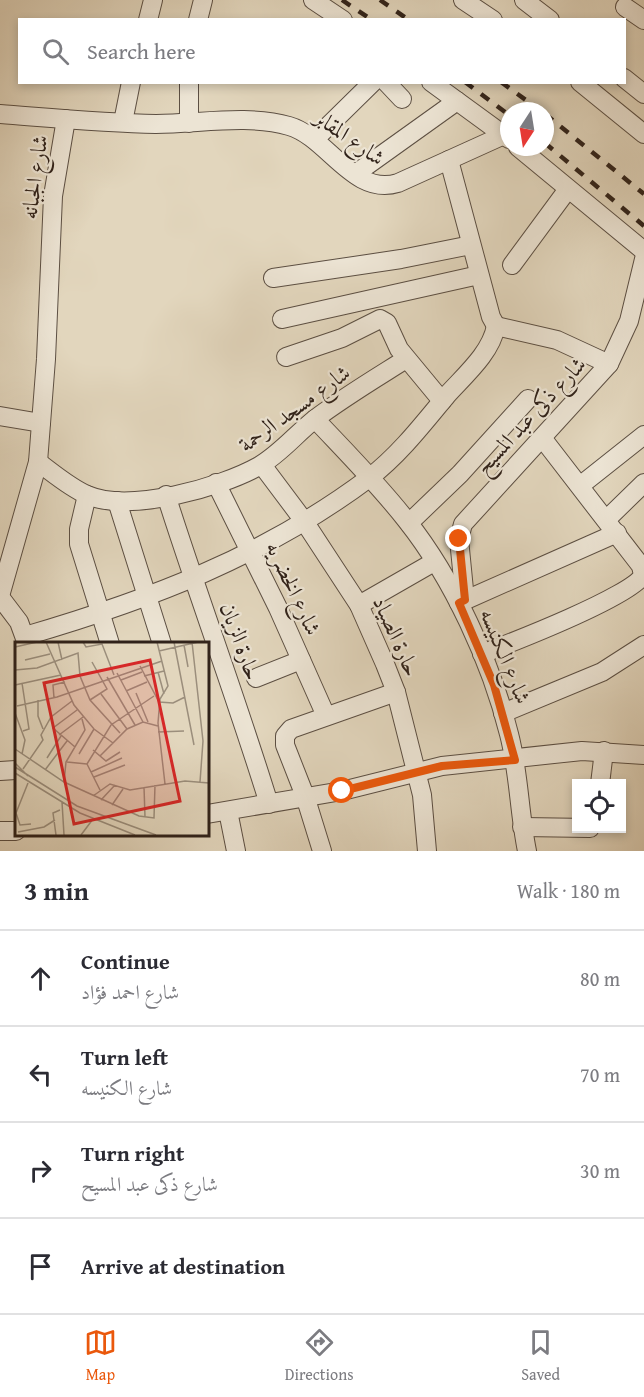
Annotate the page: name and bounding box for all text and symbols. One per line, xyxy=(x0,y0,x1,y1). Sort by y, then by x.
search box xyxy=(18,18,626,84)
icon: search xyxy=(39,35,72,68)
text: Search here xyxy=(87,35,196,67)
street label: شارع المقابر xyxy=(305,100,392,175)
north arrow xyxy=(500,102,554,156)
street label: شارع الجبانه xyxy=(12,133,59,222)
street label: شارع ذكى عبد المسيح xyxy=(467,349,596,484)
street label: شارع مسجد الرحمة xyxy=(231,356,358,462)
route end xyxy=(445,525,471,551)
street label: شارع الخضريه xyxy=(256,536,330,641)
street label: حارة الصياد xyxy=(365,591,429,681)
street label: حارة الزيان xyxy=(212,598,270,684)
street label: شارع الكنيسه xyxy=(470,604,540,710)
inset map xyxy=(15,642,208,836)
route start xyxy=(328,777,354,803)
map controls xyxy=(572,779,626,833)
button: locate xyxy=(572,779,626,833)
text: 3 min xyxy=(24,871,89,910)
text: Walk · 180 m xyxy=(517,876,620,905)
text: Continue xyxy=(81,945,170,977)
icon: ahead xyxy=(24,962,57,995)
text: 80 m xyxy=(580,964,620,993)
text: شارع احمد فؤاد xyxy=(81,977,179,1006)
text: Turn left xyxy=(81,1041,168,1073)
icon: left xyxy=(24,1058,57,1091)
text: 70 m xyxy=(580,1060,620,1089)
text: شارع الكنيسه xyxy=(81,1073,172,1102)
text: Turn right xyxy=(81,1137,184,1169)
icon: right xyxy=(24,1154,57,1187)
text: 30 m xyxy=(580,1156,620,1185)
text: شارع ذكى عبد المسيح xyxy=(81,1169,218,1198)
icon: arrive xyxy=(24,1250,57,1283)
text: Arrive at destination xyxy=(81,1250,285,1282)
tab: Map xyxy=(84,1326,117,1386)
tab: Directions xyxy=(285,1326,354,1386)
tab: Saved xyxy=(521,1326,560,1386)

